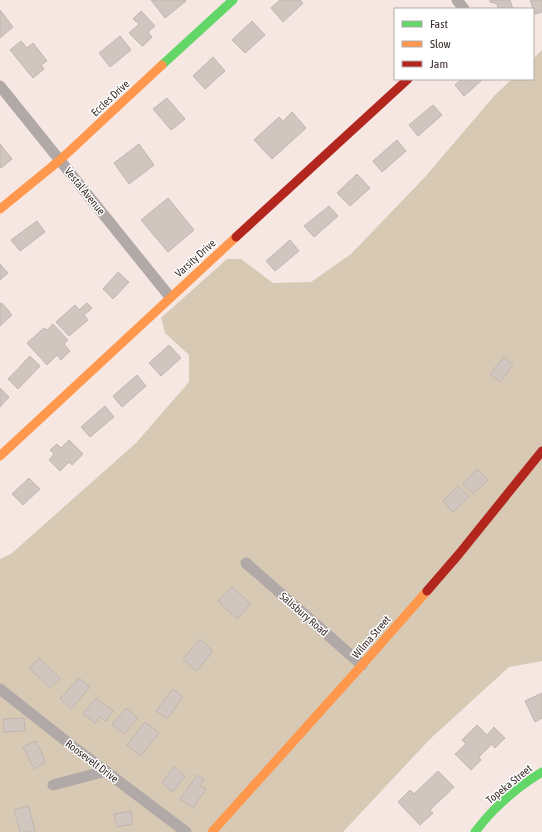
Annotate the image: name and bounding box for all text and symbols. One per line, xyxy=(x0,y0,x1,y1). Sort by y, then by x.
legend xyxy=(394,8,534,80)
text: Fast xyxy=(430,17,448,31)
text: Slow xyxy=(430,37,451,51)
text: Jam xyxy=(430,57,448,71)
street label: Eccles Drive xyxy=(89,77,131,119)
street label: Vestal Avenue xyxy=(62,165,108,217)
street label: Varsity Drive xyxy=(172,237,218,279)
street label: Salisbury Road xyxy=(277,590,331,638)
street label: Wilma Street xyxy=(349,613,393,661)
street label: Roosevelt Drive xyxy=(63,737,121,785)
street label: Topeka Street xyxy=(484,762,534,806)

